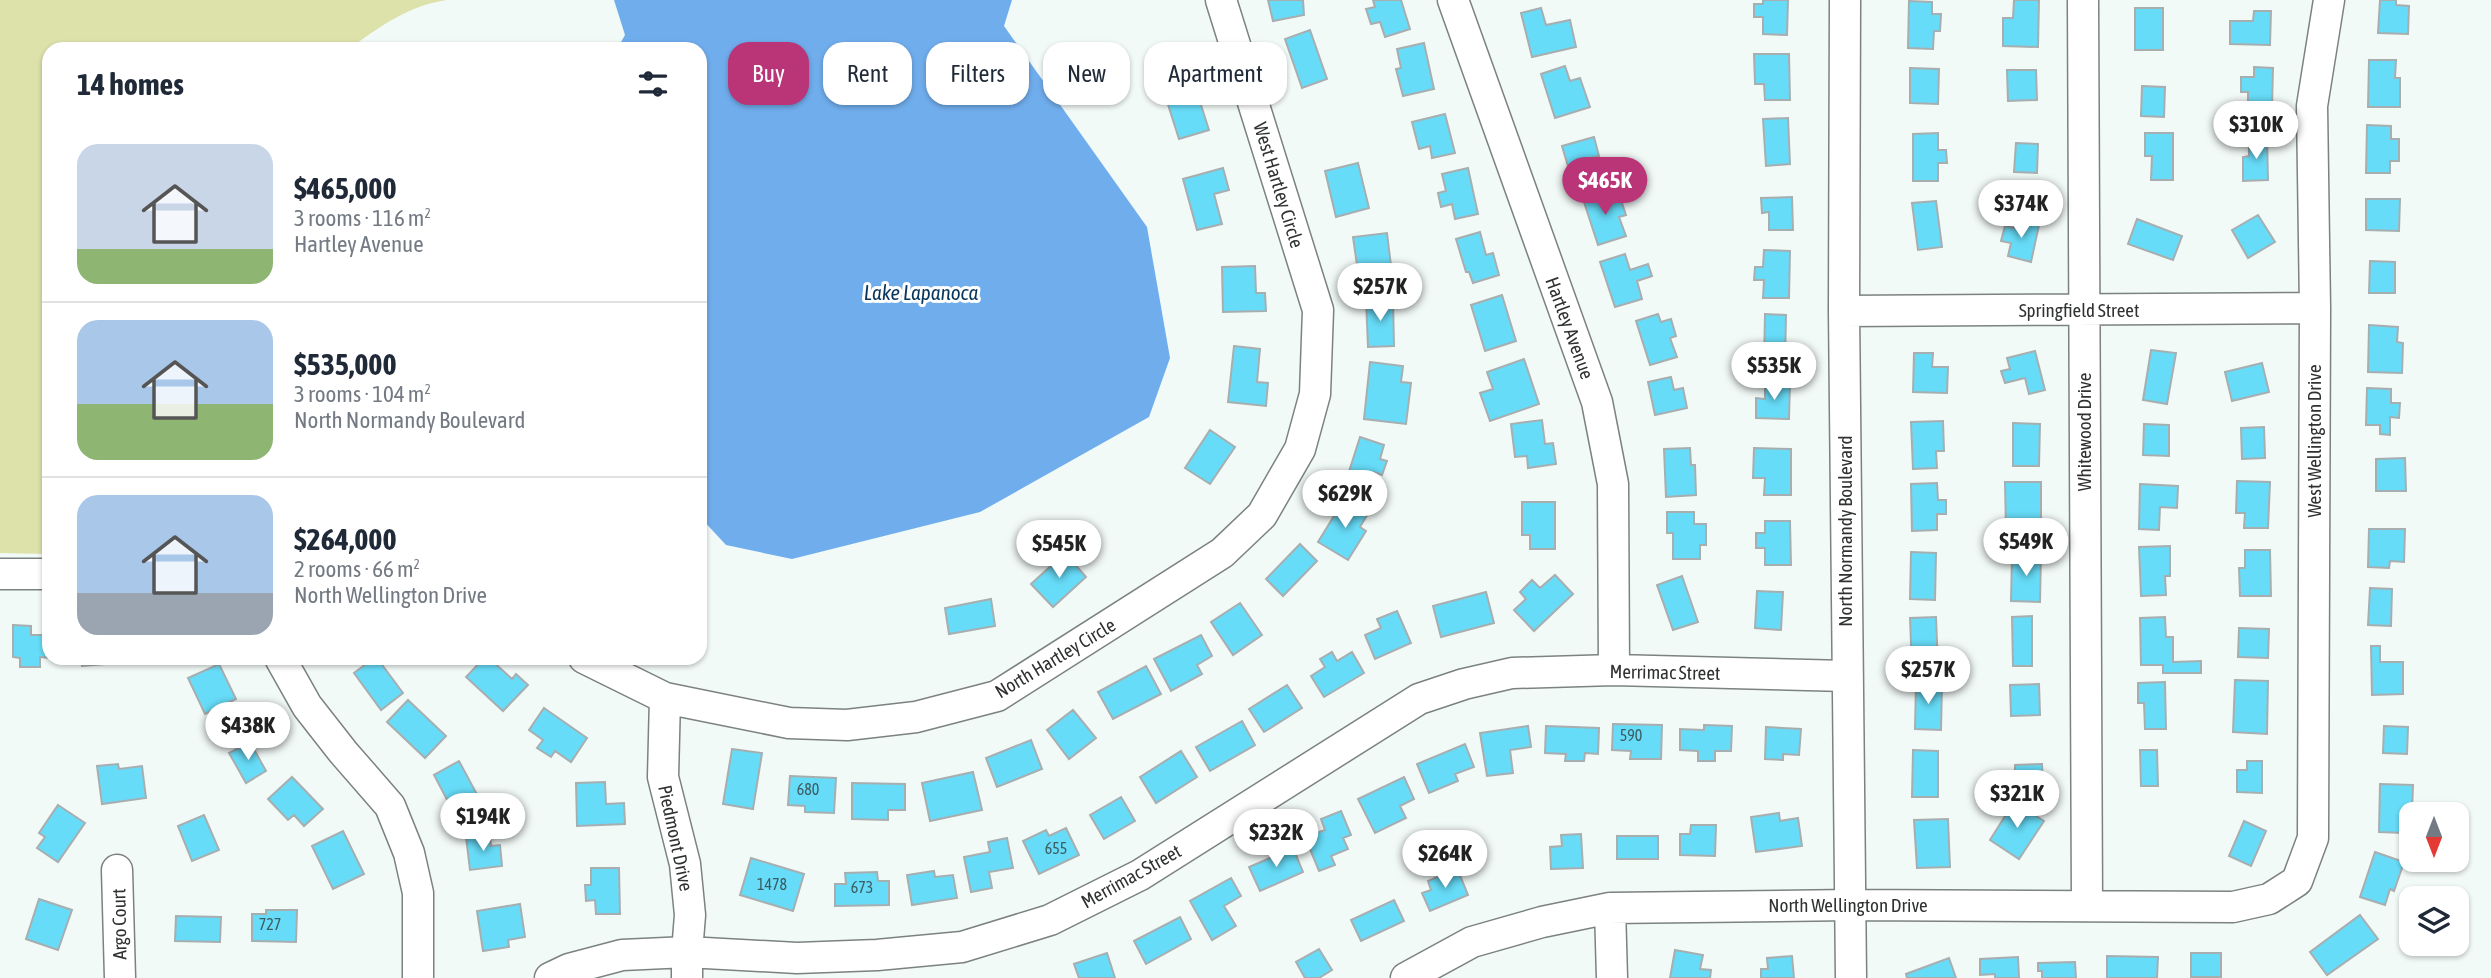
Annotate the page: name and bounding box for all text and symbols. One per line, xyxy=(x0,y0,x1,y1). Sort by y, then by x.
chip: Buy xyxy=(728,42,809,105)
chip: Rent xyxy=(823,42,912,105)
chip: Filters xyxy=(926,42,1029,105)
chip: New xyxy=(1043,42,1130,105)
chip: Apartment xyxy=(1144,42,1287,105)
icon: filters xyxy=(634,65,672,103)
text: 14 homes xyxy=(77,67,184,101)
pin: $310K xyxy=(2207,102,2305,161)
text: $310K xyxy=(2229,111,2283,137)
street label: West Hartley Circle xyxy=(1249,120,1309,250)
pin: $465K xyxy=(1556,158,1654,217)
text: $465K xyxy=(1578,167,1632,193)
text: $465,000 xyxy=(294,171,397,205)
icon: home xyxy=(133,172,217,256)
pin: $374K xyxy=(1972,180,2070,240)
text: $374K xyxy=(1994,190,2048,216)
text: 3 rooms · 116 m² xyxy=(294,205,431,231)
text: Hartley Avenue xyxy=(294,231,424,257)
pin: $257K xyxy=(1331,264,1429,323)
text: $257K xyxy=(1353,273,1407,299)
street label: Hartley Avenue xyxy=(1541,274,1599,382)
water label: Lake Lapanoca xyxy=(864,280,978,304)
street label: Springfield Street xyxy=(2019,299,2139,321)
pin: $535K xyxy=(1725,342,1823,402)
text: $535,000 xyxy=(294,347,397,381)
icon: home xyxy=(133,348,217,432)
text: $535K xyxy=(1747,352,1801,378)
street label: West Wellington Drive xyxy=(2303,364,2325,518)
street label: Whitewood Drive xyxy=(2073,373,2095,491)
text: 3 rooms · 104 m² xyxy=(294,381,431,407)
text: North Normandy Boulevard xyxy=(294,407,526,433)
street label: North Normandy Boulevard xyxy=(1834,435,1856,627)
pin: $629K xyxy=(1296,470,1394,530)
text: $629K xyxy=(1318,480,1372,506)
pin: $549K xyxy=(1977,518,2075,578)
pin: $545K xyxy=(1010,520,1108,580)
text: $264,000 xyxy=(294,522,397,556)
icon: home xyxy=(133,523,217,607)
text: $549K xyxy=(1999,528,2053,554)
text: $545K xyxy=(1032,530,1086,556)
text: 2 rooms · 66 m² xyxy=(294,556,420,582)
text: North Wellington Drive xyxy=(294,582,487,608)
street label: North Hartley Circle xyxy=(991,613,1119,703)
pin: $257K xyxy=(1879,646,1977,706)
text: $257K xyxy=(1901,656,1955,682)
street label: Merrimac Street xyxy=(1609,660,1721,684)
pin: $438K xyxy=(199,702,297,762)
text: $438K xyxy=(221,712,275,738)
house number: 590 xyxy=(1620,726,1642,744)
pin: $321K xyxy=(1968,770,2066,830)
house number: 680 xyxy=(797,780,819,798)
text: $321K xyxy=(1990,780,2044,806)
street label: Piedmont Drive xyxy=(654,783,698,893)
pin: $194K xyxy=(434,794,532,853)
north arrow xyxy=(2399,802,2469,872)
map controls xyxy=(2399,802,2469,956)
text: $194K xyxy=(456,803,510,829)
pin: $232K xyxy=(1227,810,1325,869)
text: $232K xyxy=(1249,819,1303,845)
pin: $264K xyxy=(1396,830,1494,890)
house number: 655 xyxy=(1045,839,1067,857)
street label: Merrimac Street xyxy=(1077,840,1185,912)
text: $264K xyxy=(1418,840,1472,866)
house number: 1478 xyxy=(757,875,787,893)
house number: 673 xyxy=(851,878,873,896)
button: layers xyxy=(2399,886,2469,956)
street label: Argo Court xyxy=(107,888,131,960)
street label: North Wellington Drive xyxy=(1768,894,1928,916)
house number: 727 xyxy=(259,915,281,933)

